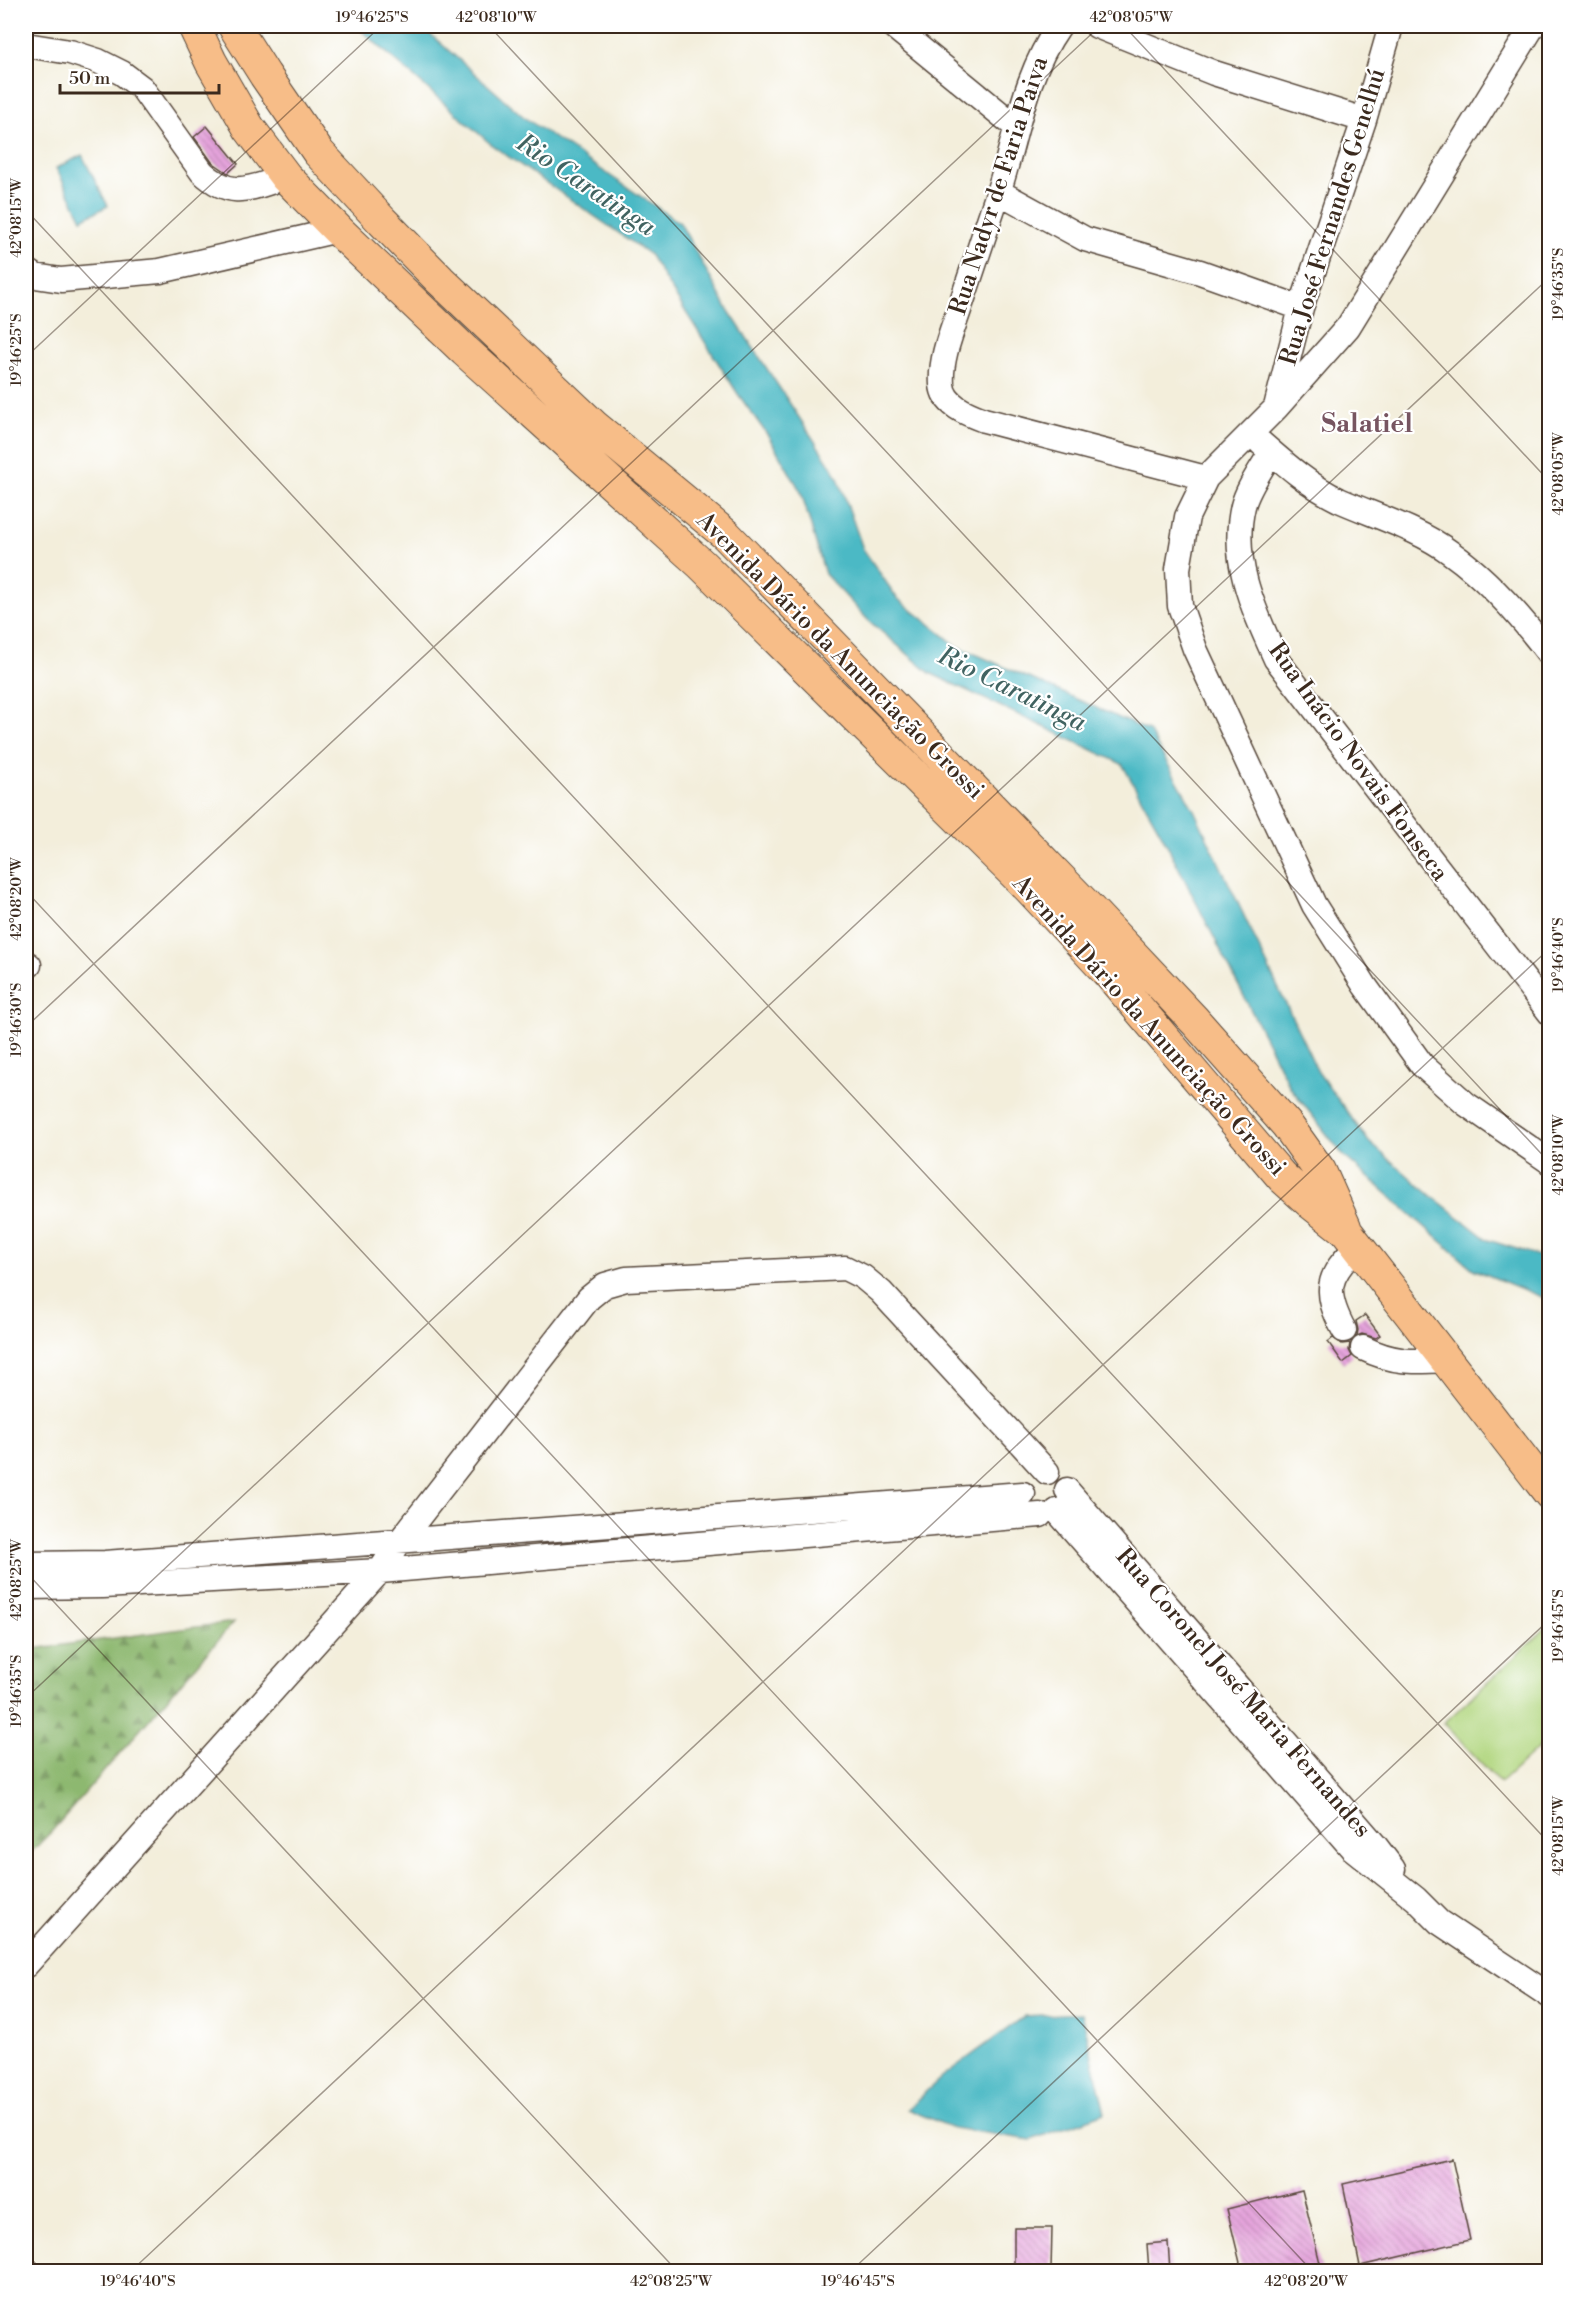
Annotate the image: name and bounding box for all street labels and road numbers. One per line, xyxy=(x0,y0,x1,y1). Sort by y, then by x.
street label: Rua Nadyr de Faria Paiva xyxy=(943,52,1055,319)
street label: Rua José Fernandes Genelhú xyxy=(1273,65,1393,369)
street label: Avenida Dário da Anunciação Grossi xyxy=(689,505,990,806)
street label: Rua Inácio Novais Fonseca xyxy=(1261,637,1455,888)
street label: Avenida Dário da Anunciação Grossi xyxy=(1005,869,1292,1183)
street label: Rua Coronel José Maria Fernandes xyxy=(1109,1542,1377,1844)

